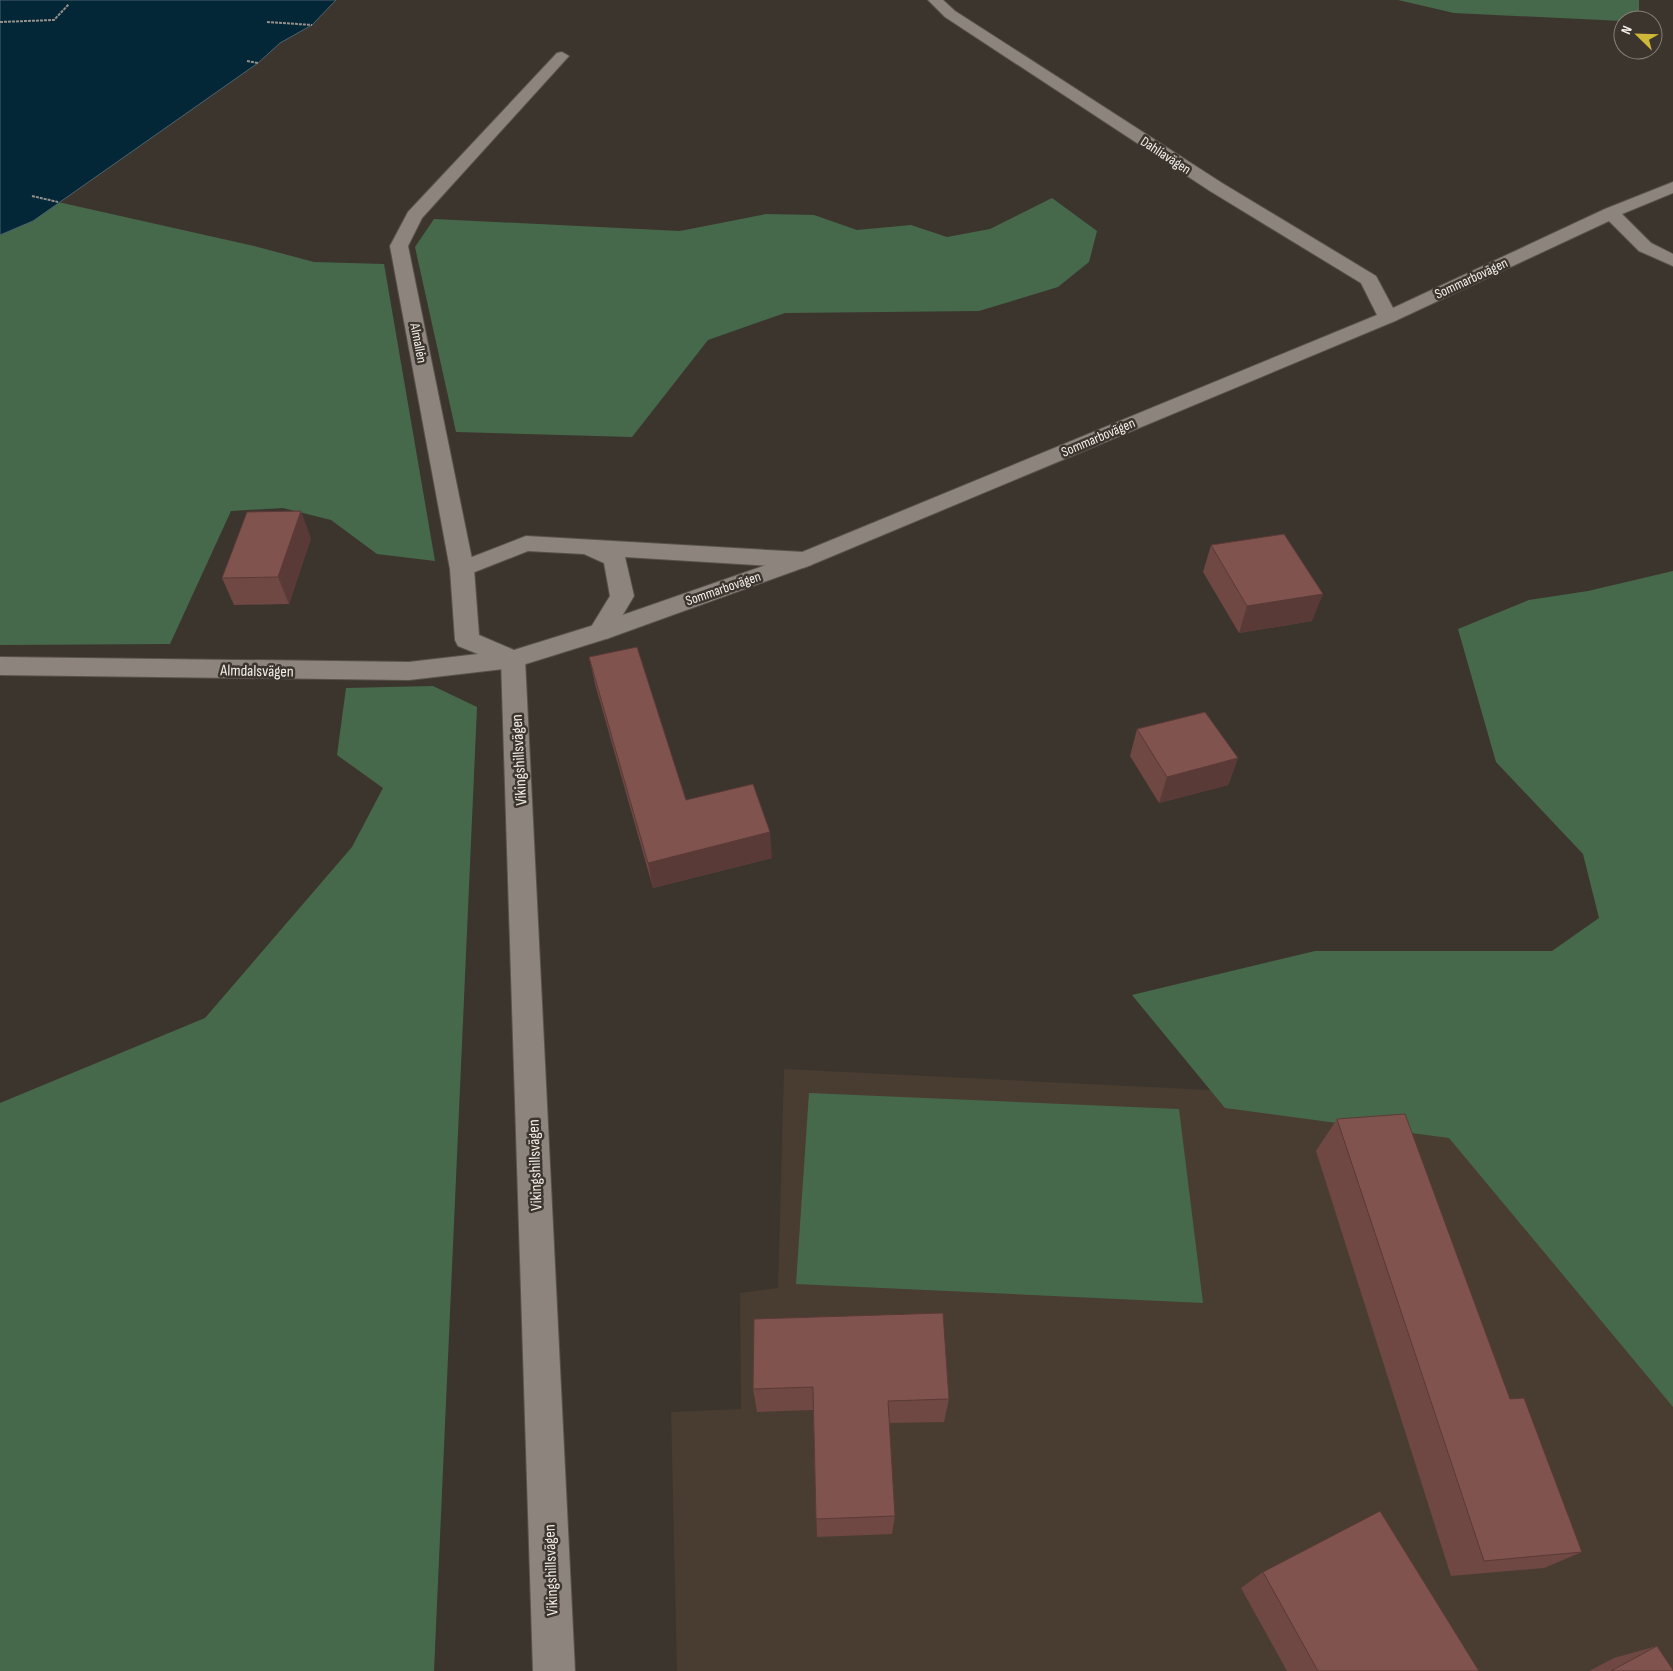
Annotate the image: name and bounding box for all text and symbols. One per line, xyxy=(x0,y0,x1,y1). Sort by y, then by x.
north arrow xyxy=(1613,10,1663,60)
text: N xyxy=(1617,23,1636,37)
street label: Dahliavägen xyxy=(1137,133,1194,178)
street label: Sommarbovägen xyxy=(1432,254,1510,303)
street label: Almallén xyxy=(406,321,431,364)
street label: Sommarbovägen xyxy=(1059,414,1138,461)
street label: Sommarbovägen xyxy=(683,568,763,609)
street label: Almdalsvägen xyxy=(219,661,294,682)
street label: Vikingshillsvägen xyxy=(508,714,531,806)
street label: Vikingshillsvägen xyxy=(524,1119,547,1211)
street label: Vikingshillsvägen xyxy=(540,1524,563,1616)

